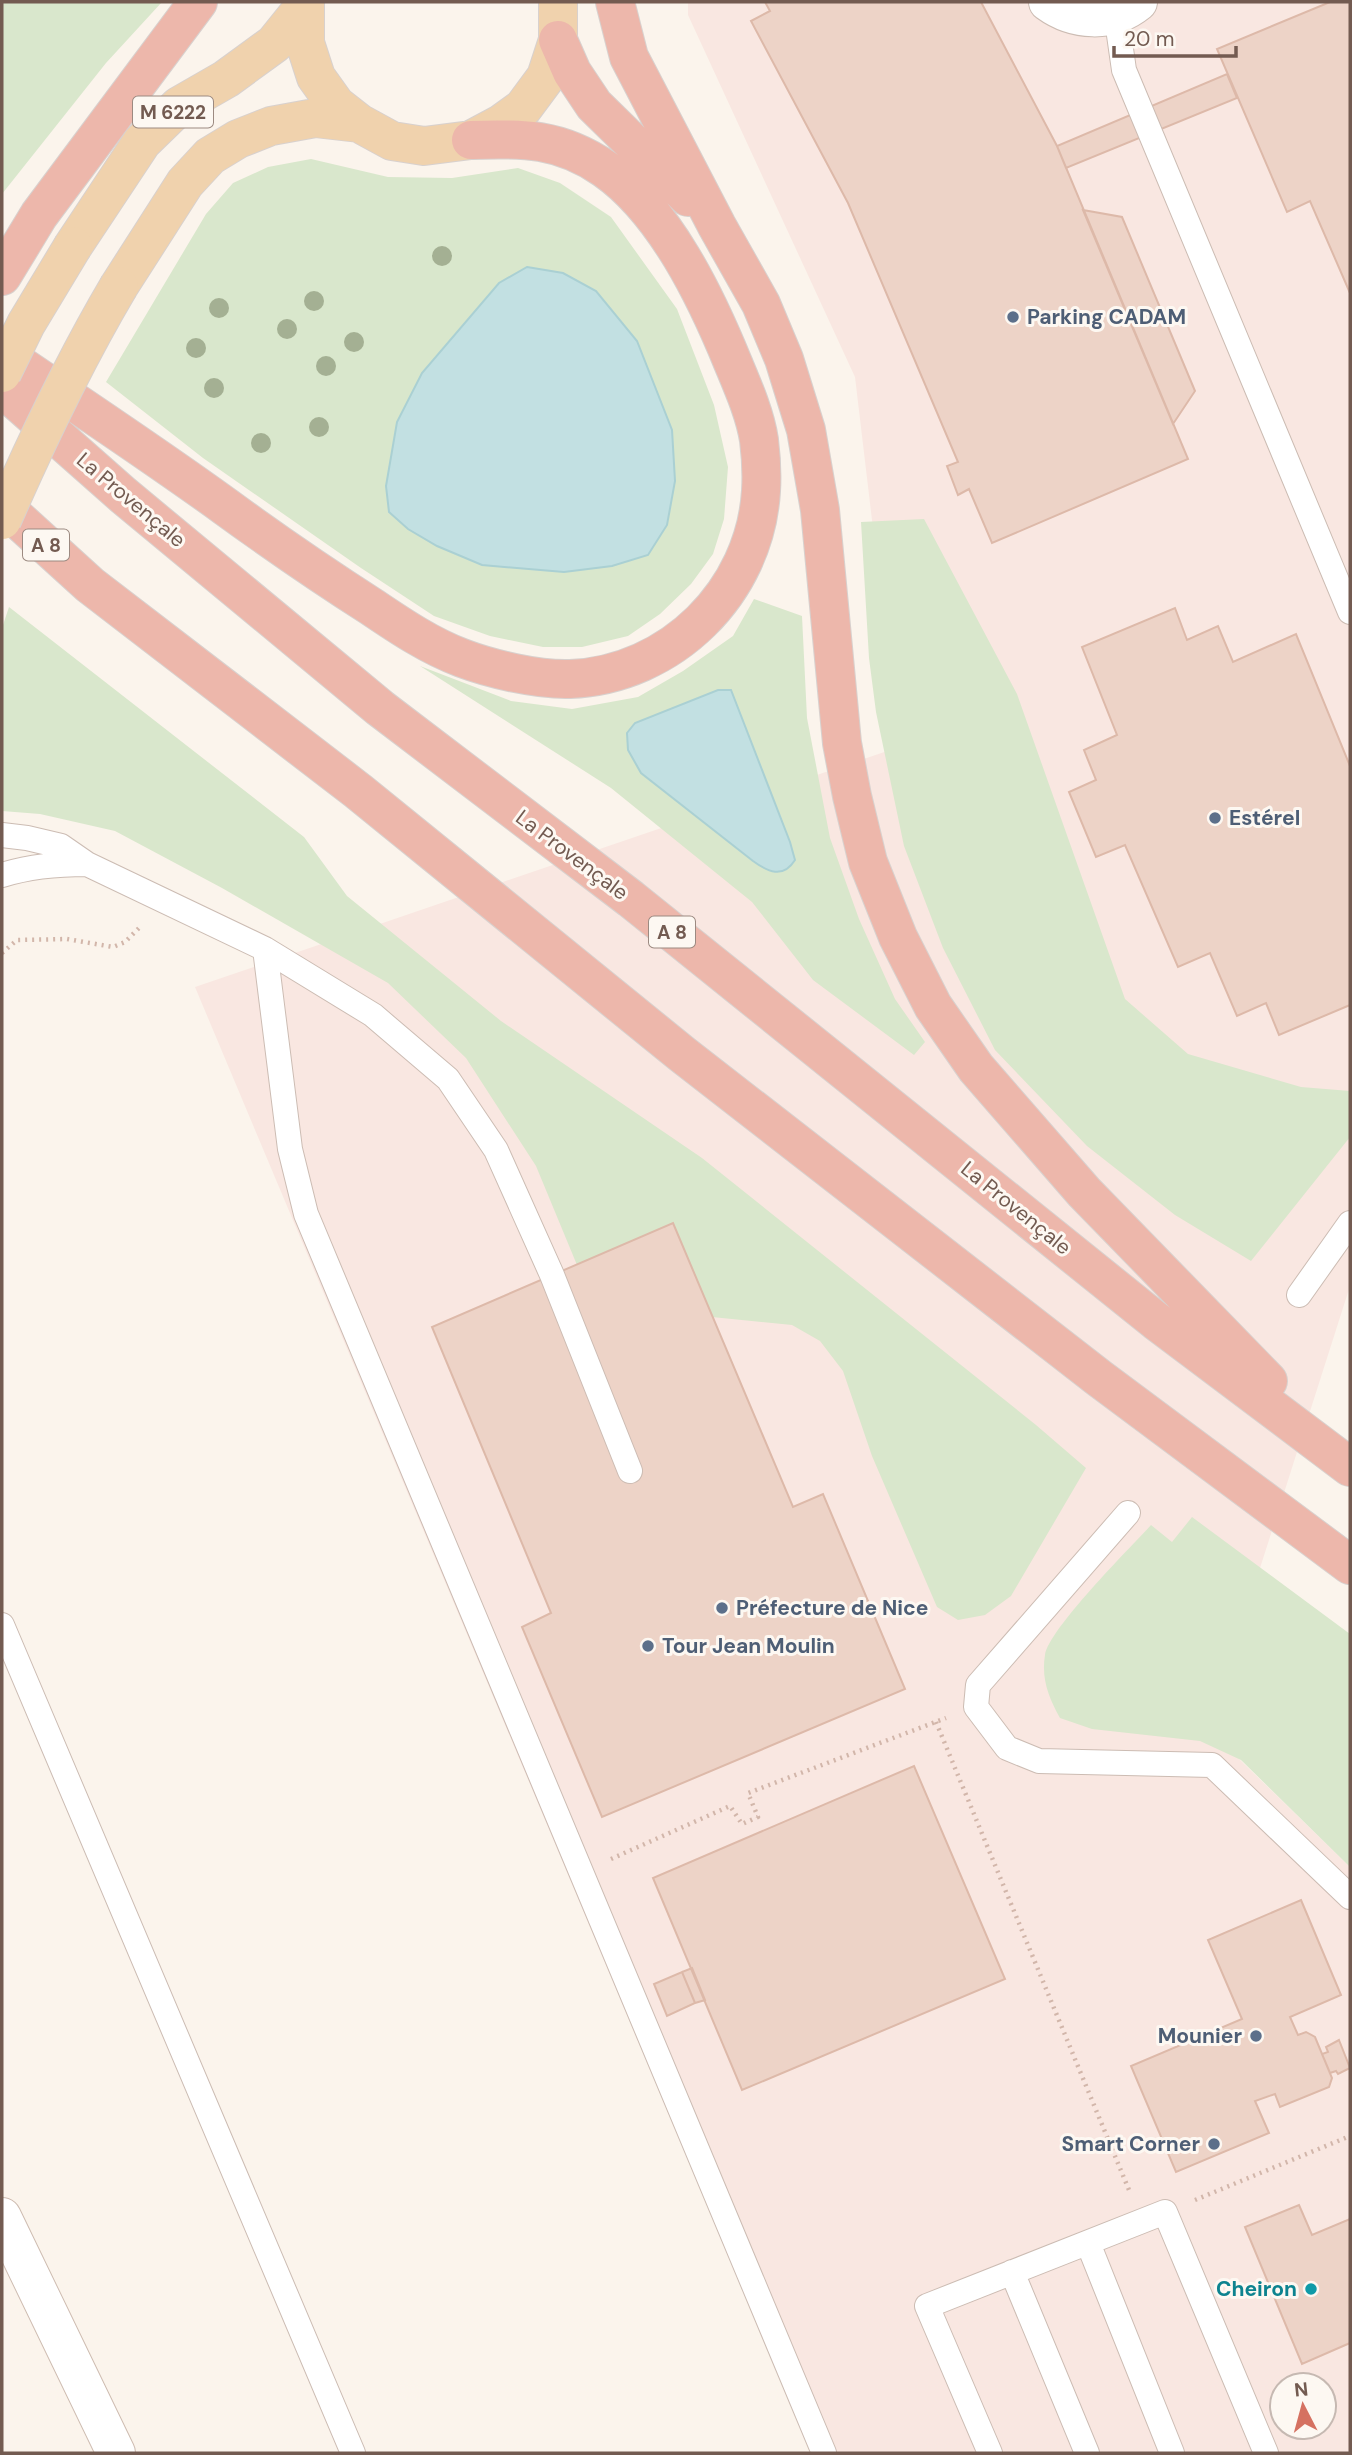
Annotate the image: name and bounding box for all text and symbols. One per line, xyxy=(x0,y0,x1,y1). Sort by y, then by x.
scale bar xyxy=(1114,14,1236,58)
text: 20 m xyxy=(1124,25,1175,53)
road number: M 6222 xyxy=(133,96,213,128)
place label: Parking CADAM xyxy=(1027,303,1186,331)
marker: Parking CADAM xyxy=(1005,309,1021,325)
street label: La Provençale xyxy=(71,446,191,554)
road number: A 8 xyxy=(23,530,69,560)
street label: La Provençale xyxy=(510,803,634,907)
place label: Estérel xyxy=(1229,804,1300,832)
marker: Estérel xyxy=(1207,810,1223,826)
road number: A 8 xyxy=(649,916,695,948)
street label: La Provençale xyxy=(955,1155,1077,1261)
place label: Préfecture de Nice xyxy=(736,1594,928,1622)
marker: Préfecture de Nice xyxy=(714,1600,730,1616)
place label: Tour Jean Moulin xyxy=(662,1632,835,1660)
marker: Tour Jean Moulin xyxy=(640,1638,656,1654)
place label: Mounier xyxy=(1158,2022,1242,2050)
marker: Mounier xyxy=(1248,2028,1264,2044)
place label: Smart Corner xyxy=(1062,2130,1200,2158)
marker: Smart Corner xyxy=(1206,2136,1222,2152)
place label: Cheiron xyxy=(1216,2275,1297,2303)
marker: Cheiron xyxy=(1303,2281,1319,2297)
north arrow xyxy=(1268,2371,1338,2441)
text: N xyxy=(1293,2376,1309,2403)

